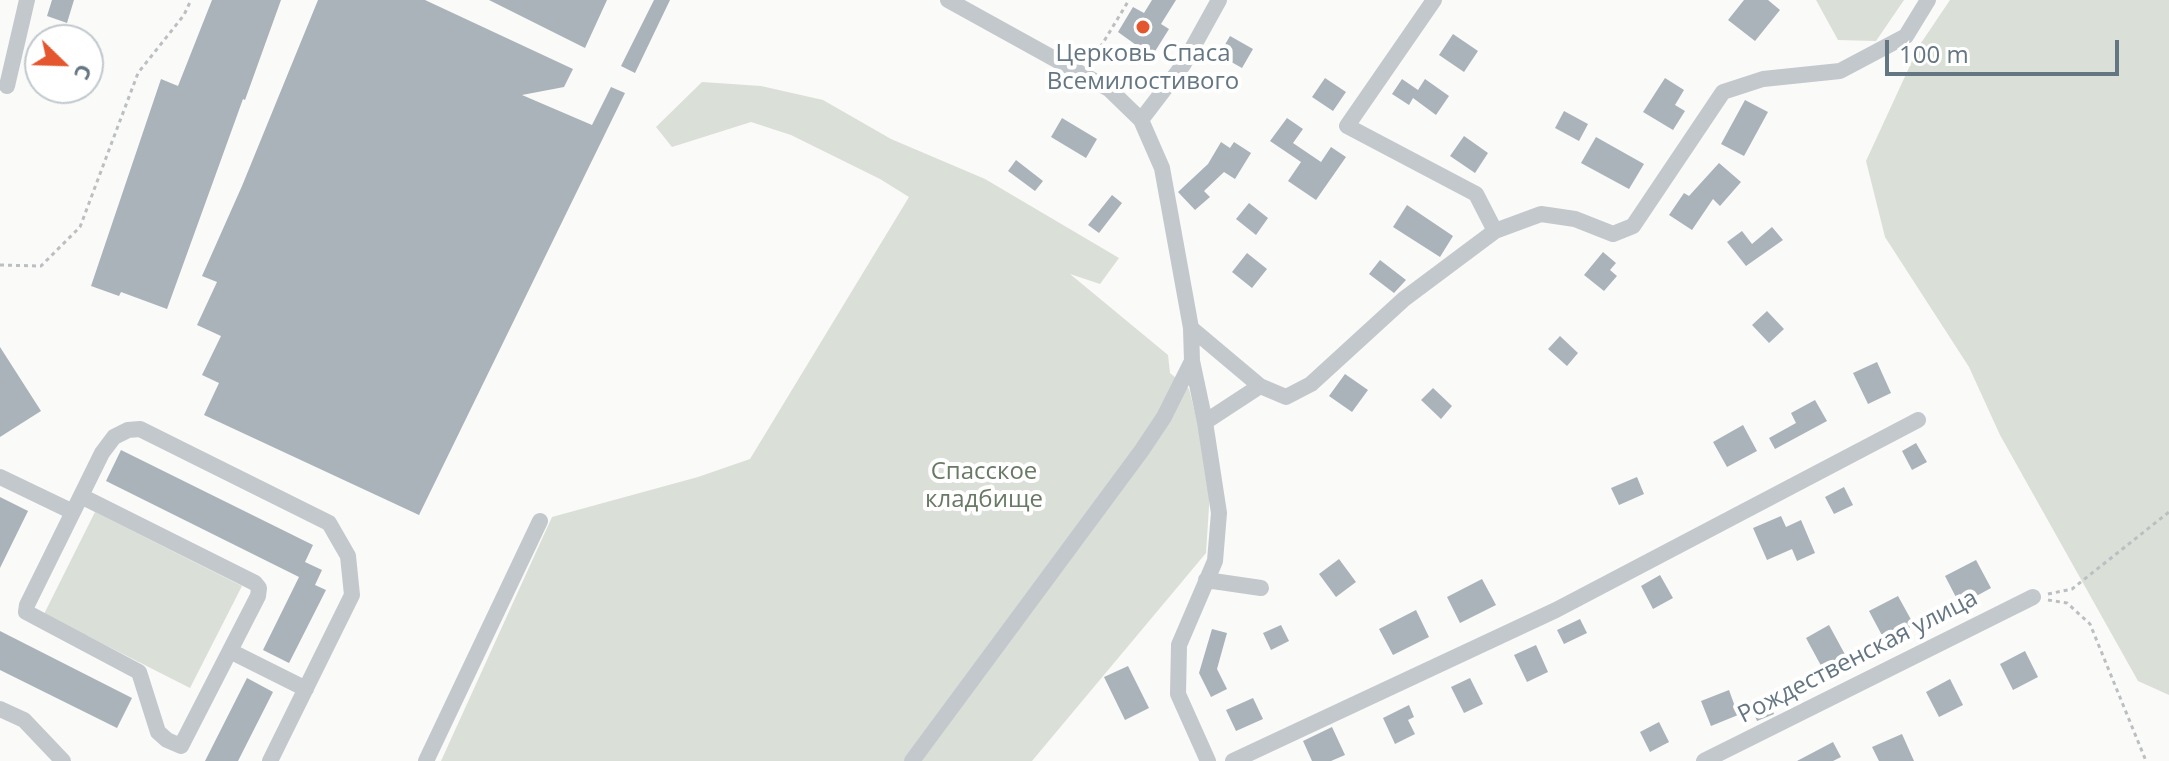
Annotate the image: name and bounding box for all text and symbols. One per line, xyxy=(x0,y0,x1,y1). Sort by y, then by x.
marker: Церковь Спаса Всемилостивого xyxy=(1134,18,1152,36)
north arrow xyxy=(24,24,104,104)
scale bar xyxy=(1889,24,2123,74)
text: 100 m xyxy=(1899,37,1969,70)
place label: Церковь Спаса Всемилостивого xyxy=(1047,40,1239,96)
text: С xyxy=(68,60,101,85)
park label: Спасское кладбище xyxy=(925,458,1043,514)
street label: Рождественская улица xyxy=(1733,584,1983,730)

